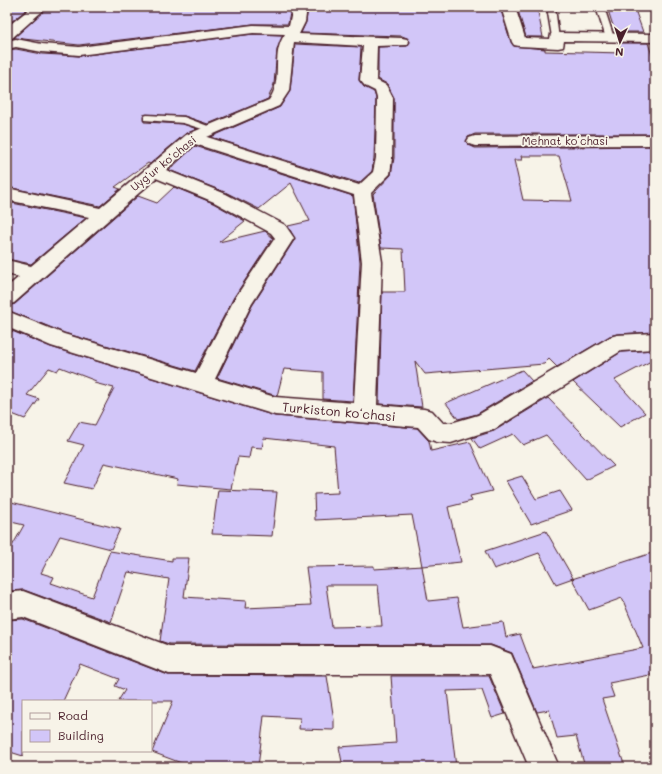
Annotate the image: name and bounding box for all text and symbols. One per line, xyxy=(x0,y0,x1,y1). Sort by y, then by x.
north arrow xyxy=(600,22,640,62)
text: N xyxy=(615,45,624,60)
street label: Uygʻur koʻchasi xyxy=(127,132,199,194)
street label: Mehnat koʻchasi xyxy=(522,133,608,148)
street label: Turkiston koʻchasi xyxy=(281,398,397,424)
legend xyxy=(22,700,152,752)
text: Road xyxy=(58,707,88,723)
text: Building xyxy=(58,727,104,743)

